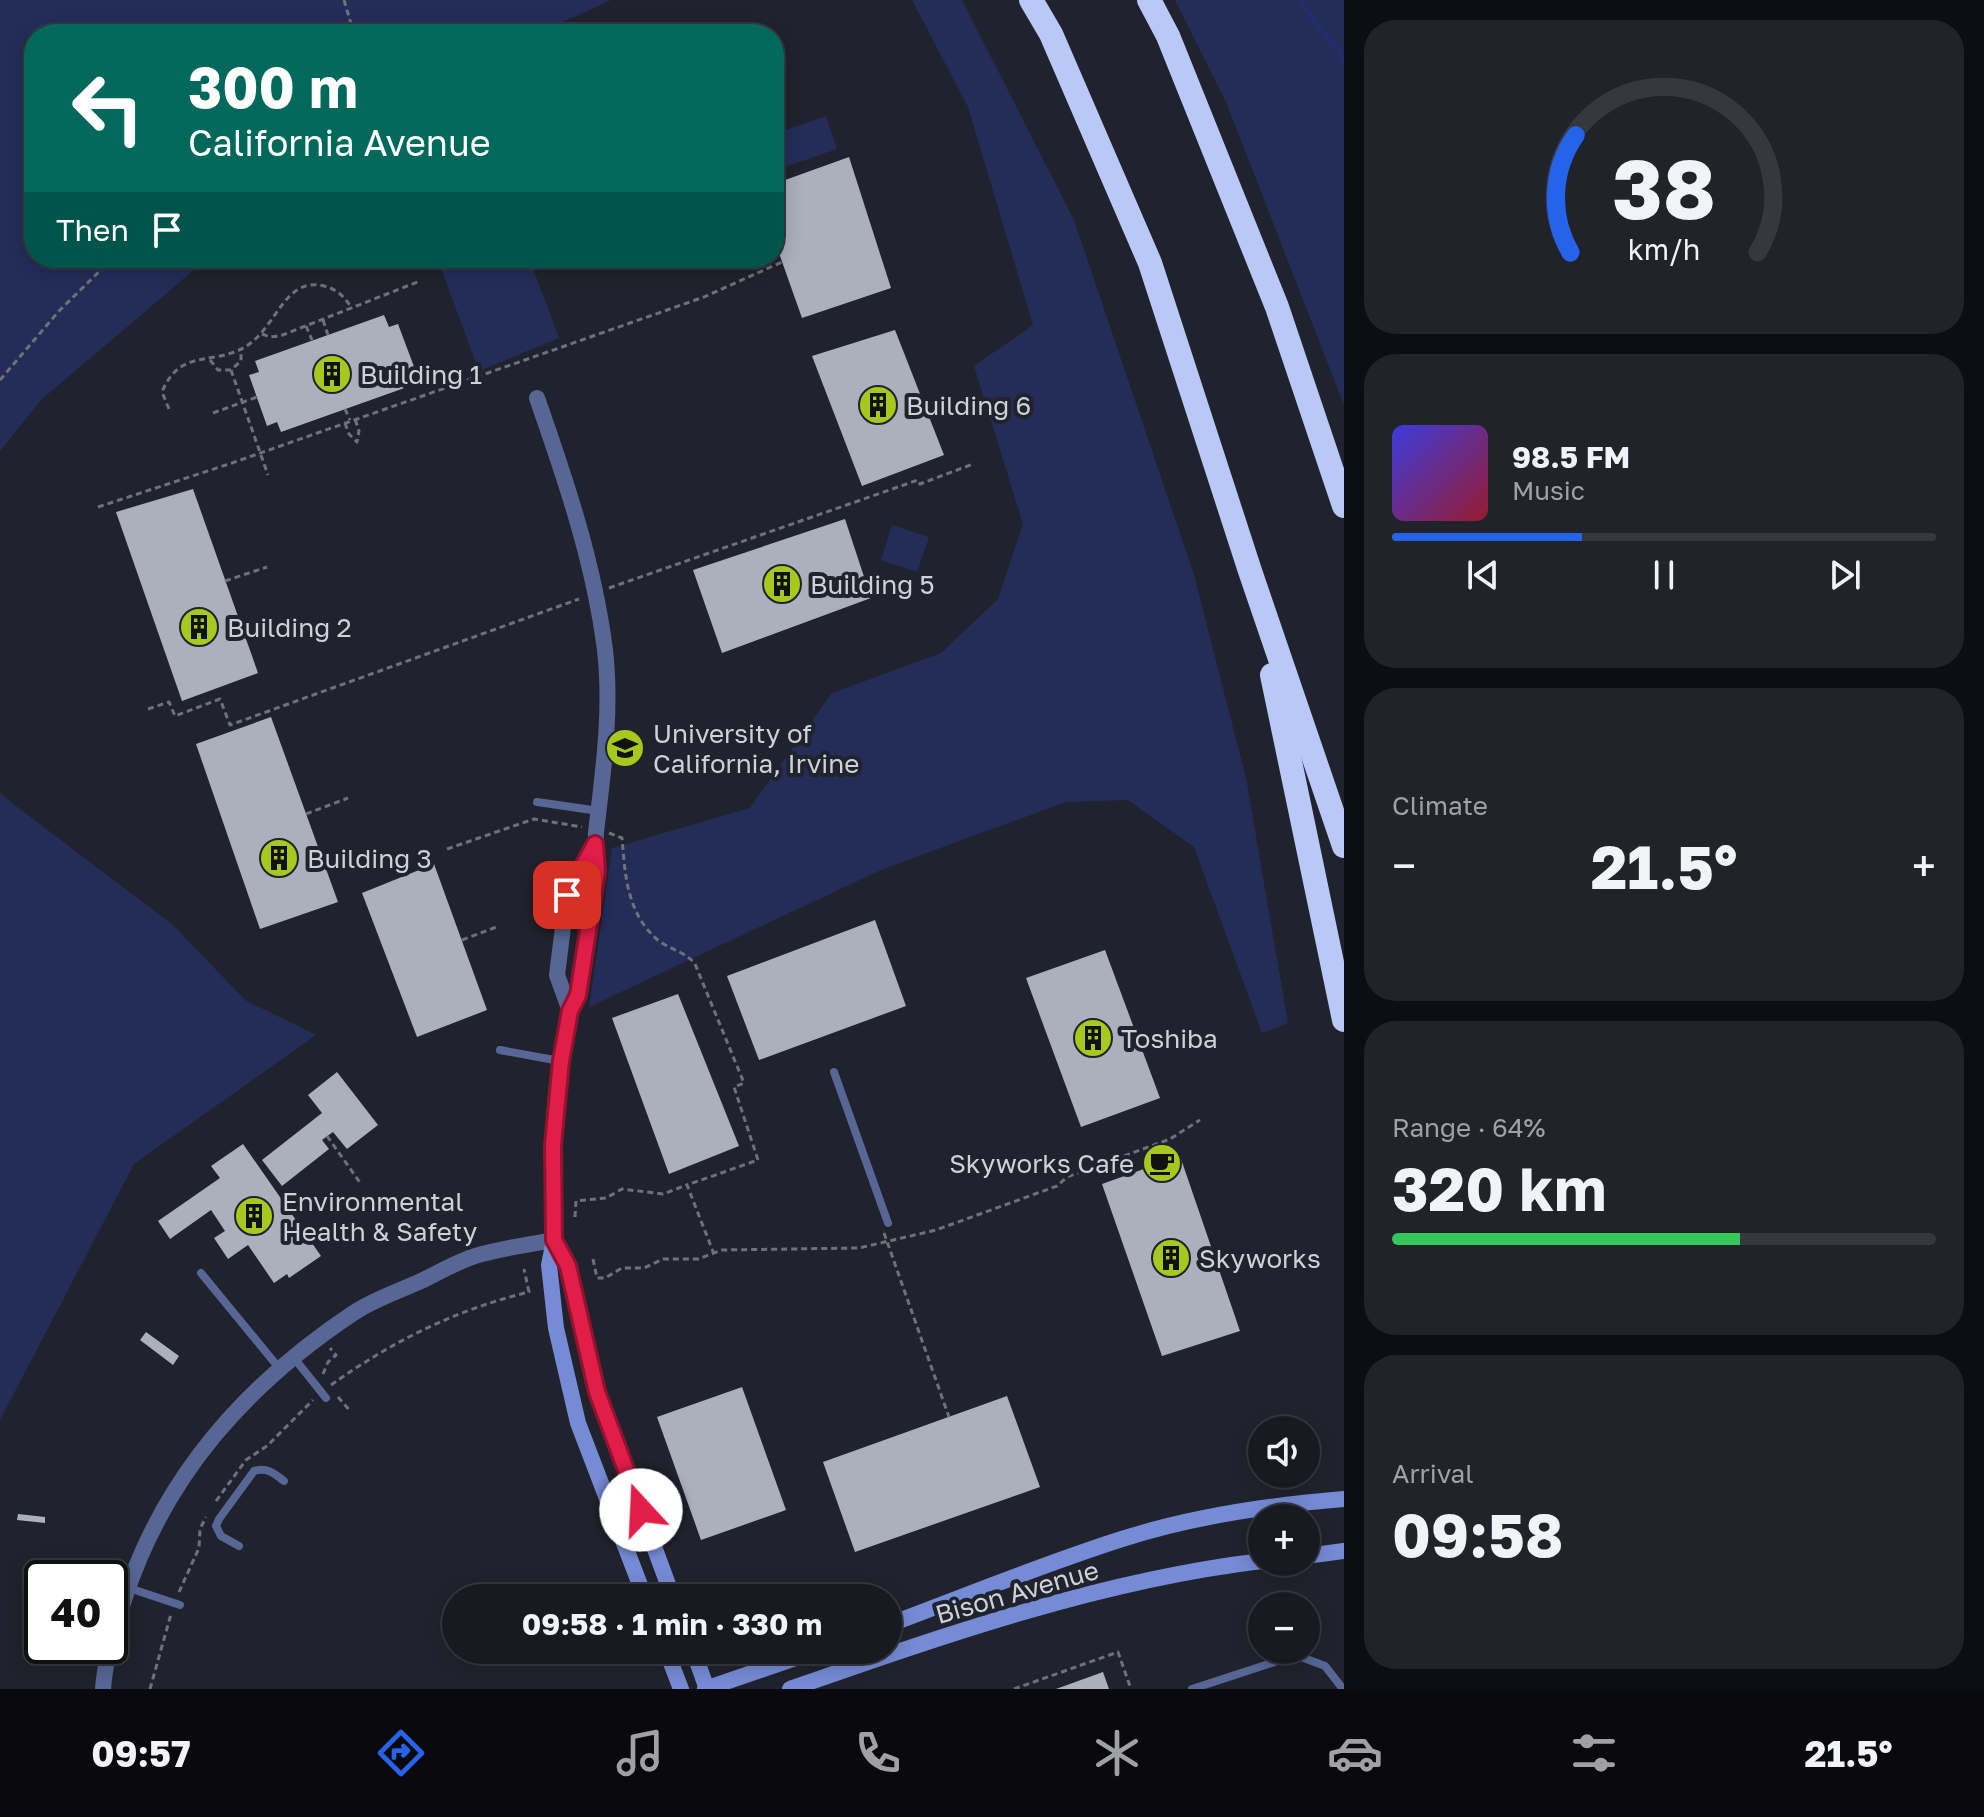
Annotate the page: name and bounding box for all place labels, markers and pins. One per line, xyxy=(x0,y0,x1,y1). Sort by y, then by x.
building icon: Building 1 xyxy=(311,353,353,395)
place label: Building 1 xyxy=(360,359,482,390)
building icon: Building 6 xyxy=(857,384,899,426)
place label: Building 6 xyxy=(906,390,1031,421)
building icon: Building 5 xyxy=(761,563,803,605)
place label: Building 5 xyxy=(810,569,935,600)
building icon: Building 2 xyxy=(178,606,220,648)
place label: Building 2 xyxy=(227,612,352,643)
place label: University of California, Irvine xyxy=(653,718,859,779)
school or university icon: University of California, Irvine xyxy=(604,727,646,769)
building icon: Building 3 xyxy=(258,837,300,879)
place label: Building 3 xyxy=(307,843,432,874)
pin xyxy=(533,861,601,929)
building icon: Toshiba xyxy=(1072,1017,1114,1059)
place label: Toshiba xyxy=(1121,1023,1218,1054)
cafe icon: Skyworks Cafe xyxy=(1141,1142,1183,1184)
place label: Skyworks Cafe xyxy=(949,1148,1134,1179)
place label: Environmental Health & Safety xyxy=(282,1186,478,1247)
building icon: Environmental Health & Safety xyxy=(233,1195,275,1237)
building icon: Skyworks xyxy=(1150,1237,1192,1279)
place label: Skyworks xyxy=(1199,1243,1321,1274)

